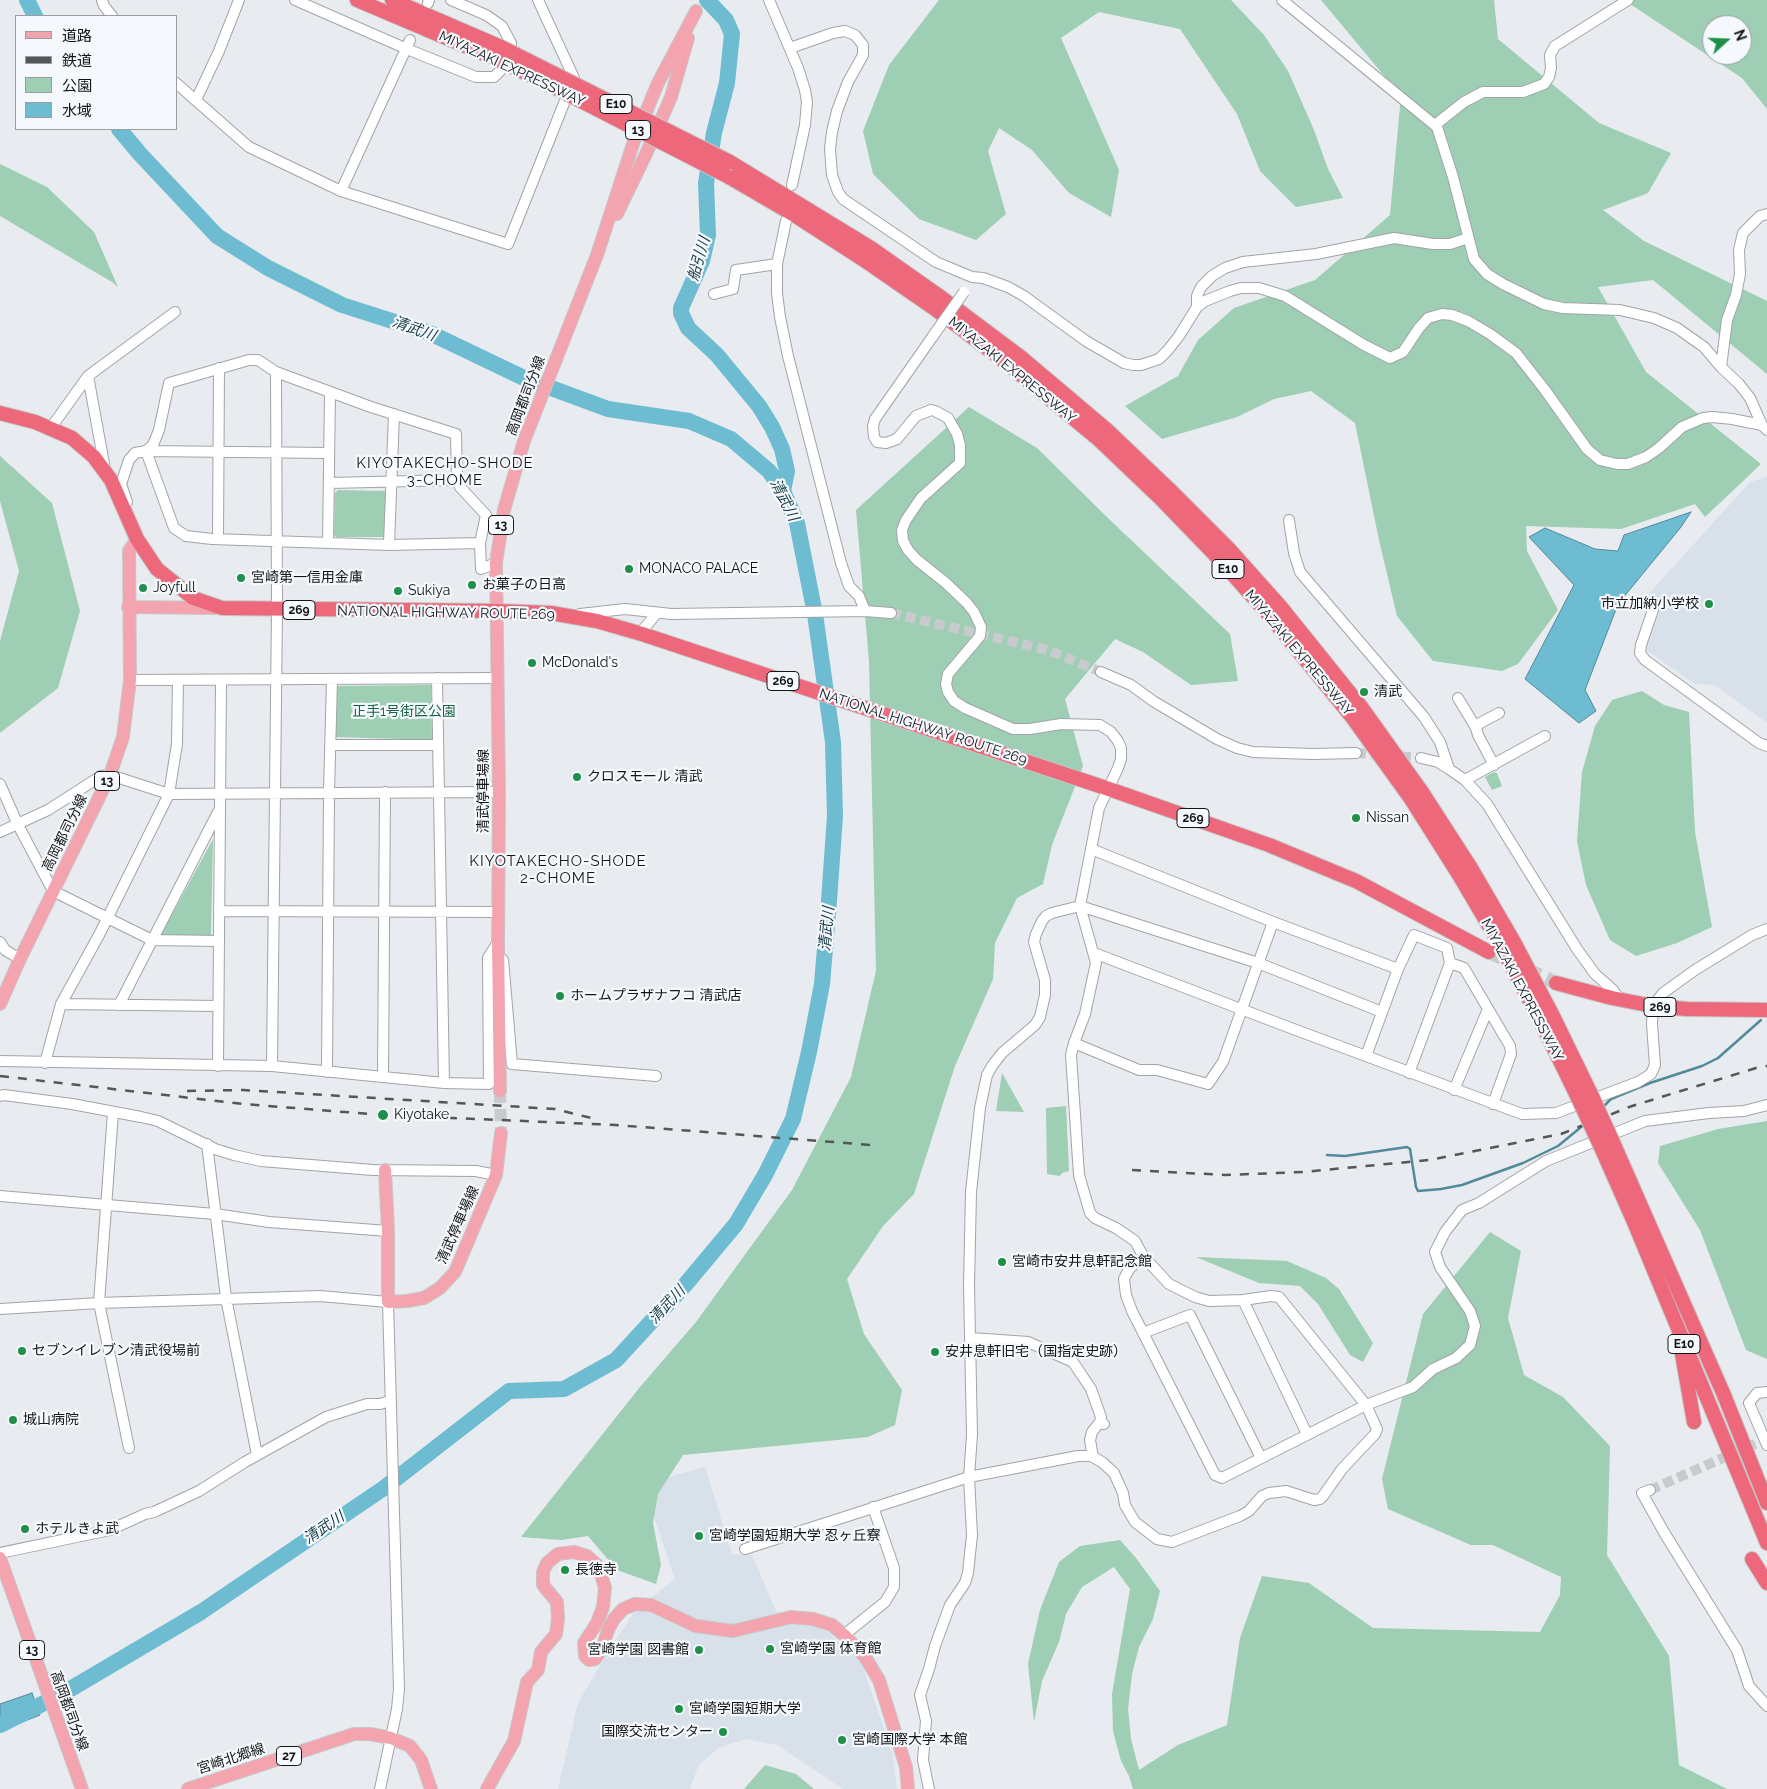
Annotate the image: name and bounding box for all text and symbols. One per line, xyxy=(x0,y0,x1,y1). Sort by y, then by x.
legend xyxy=(15,15,178,130)
north arrow xyxy=(1702,15,1752,65)
text: 道路 xyxy=(62,27,92,45)
text: N xyxy=(1731,27,1750,43)
street label: MIYAZAKI EXPRESSWAY xyxy=(436,28,588,110)
text: 鉄道 xyxy=(62,52,92,70)
text: 公園 xyxy=(62,77,92,95)
road number: E10 xyxy=(600,95,632,114)
text: 水域 xyxy=(62,102,92,120)
road number: 13 xyxy=(626,120,650,140)
water label: 船引川 xyxy=(684,235,714,283)
water label: 清武川 xyxy=(390,313,438,345)
street label: MIYAZAKI EXPRESSWAY xyxy=(945,313,1079,427)
street label: 高岡都司分線 xyxy=(503,354,549,438)
district label: KIYOTAKECHO-SHODE 3-CHOME xyxy=(354,454,536,489)
water label: 清武川 xyxy=(766,476,802,524)
road number: 13 xyxy=(488,516,514,534)
road number: E10 xyxy=(1212,560,1244,578)
place label: MONACO PALACE xyxy=(639,561,758,577)
marker: MONACO PALACE xyxy=(623,563,635,575)
place label: 宮崎第一信用金庫 xyxy=(251,570,363,586)
marker: 宮崎第一信用金庫 xyxy=(235,572,247,584)
place label: お菓子の日高 xyxy=(482,577,566,593)
marker: お菓子の日高 xyxy=(466,579,478,591)
place label: Joyfull xyxy=(153,580,196,596)
marker: Joyfull xyxy=(137,582,149,594)
place label: Sukiya xyxy=(408,583,450,599)
marker: Sukiya xyxy=(392,585,404,597)
street label: MIYAZAKI EXPRESSWAY xyxy=(1241,587,1357,719)
place label: 市立加納小学校 xyxy=(1601,596,1699,612)
marker: 市立加納小学校 xyxy=(1703,598,1715,610)
road number: 269 xyxy=(283,600,315,620)
street label: NATIONAL HIGHWAY ROUTE 269 xyxy=(337,603,555,623)
place label: McDonald's xyxy=(542,655,618,671)
marker: McDonald's xyxy=(526,657,538,669)
road number: 269 xyxy=(767,671,799,690)
place label: 清武 xyxy=(1374,684,1402,700)
street label: NATIONAL HIGHWAY ROUTE 269 xyxy=(817,685,1029,769)
marker: 清武 xyxy=(1358,686,1370,698)
park label: 正手1号街区公園 xyxy=(352,704,456,720)
street label: 清武停車場線 xyxy=(476,749,492,833)
place label: クロスモール 清武 xyxy=(587,769,703,785)
road number: 13 xyxy=(94,771,120,790)
marker: クロスモール 清武 xyxy=(571,771,583,783)
street label: 高岡都司分線 xyxy=(39,792,91,874)
road number: 269 xyxy=(1177,808,1209,828)
place label: Nissan xyxy=(1366,810,1409,826)
marker: Nissan xyxy=(1350,812,1362,824)
district label: KIYOTAKECHO-SHODE 2-CHOME xyxy=(467,852,649,887)
water label: 清武川 xyxy=(816,906,838,952)
street label: MIYAZAKI EXPRESSWAY xyxy=(1477,916,1567,1064)
place label: ホームプラザナフコ 清武店 xyxy=(570,988,742,1004)
marker: ホームプラザナフコ 清武店 xyxy=(554,990,566,1002)
road number: 269 xyxy=(1644,998,1676,1016)
place label: Kiyotake xyxy=(394,1107,449,1123)
marker: Kiyotake xyxy=(376,1108,390,1122)
street label: 清武停車場線 xyxy=(433,1183,483,1267)
place label: 宮崎市安井息軒記念館 xyxy=(1012,1254,1152,1270)
marker: 宮崎市安井息軒記念館 xyxy=(996,1256,1008,1268)
water label: 清武川 xyxy=(645,1282,689,1328)
road number: E10 xyxy=(1668,1335,1700,1354)
place label: セブンイレブン清武役場前 xyxy=(32,1343,200,1359)
place label: 安井息軒旧宅（国指定史跡） xyxy=(945,1344,1127,1360)
marker: セブンイレブン清武役場前 xyxy=(16,1345,28,1357)
marker: 安井息軒旧宅（国指定史跡） xyxy=(929,1346,941,1358)
place label: 城山病院 xyxy=(23,1412,79,1428)
marker: 城山病院 xyxy=(7,1414,19,1426)
water label: 清武川 xyxy=(300,1508,348,1548)
place label: ホテルきよ武 xyxy=(35,1521,119,1537)
marker: ホテルきよ武 xyxy=(19,1523,31,1535)
place label: 宮崎学園短期大学 忍ヶ丘寮 xyxy=(709,1528,881,1544)
marker: 宮崎学園短期大学 忍ヶ丘寮 xyxy=(693,1530,705,1542)
place label: 長徳寺 xyxy=(575,1562,617,1578)
marker: 長徳寺 xyxy=(559,1564,571,1576)
road number: 13 xyxy=(20,1640,44,1660)
place label: 宮崎学園 体育館 xyxy=(780,1641,882,1657)
place label: 宮崎学園 図書館 xyxy=(587,1642,689,1658)
marker: 宮崎学園 体育館 xyxy=(764,1643,776,1655)
marker: 宮崎学園 図書館 xyxy=(693,1644,705,1656)
street label: 高岡都司分線 xyxy=(47,1669,91,1753)
place label: 宮崎学園短期大学 xyxy=(689,1701,801,1717)
marker: 宮崎学園短期大学 xyxy=(673,1703,685,1715)
place label: 国際交流センター xyxy=(601,1724,713,1740)
marker: 国際交流センター xyxy=(717,1726,729,1738)
place label: 宮崎国際大学 本館 xyxy=(852,1732,968,1748)
marker: 宮崎国際大学 本館 xyxy=(836,1734,848,1746)
street label: 宮崎北郷線 xyxy=(195,1740,267,1778)
road number: 27 xyxy=(276,1746,302,1765)

